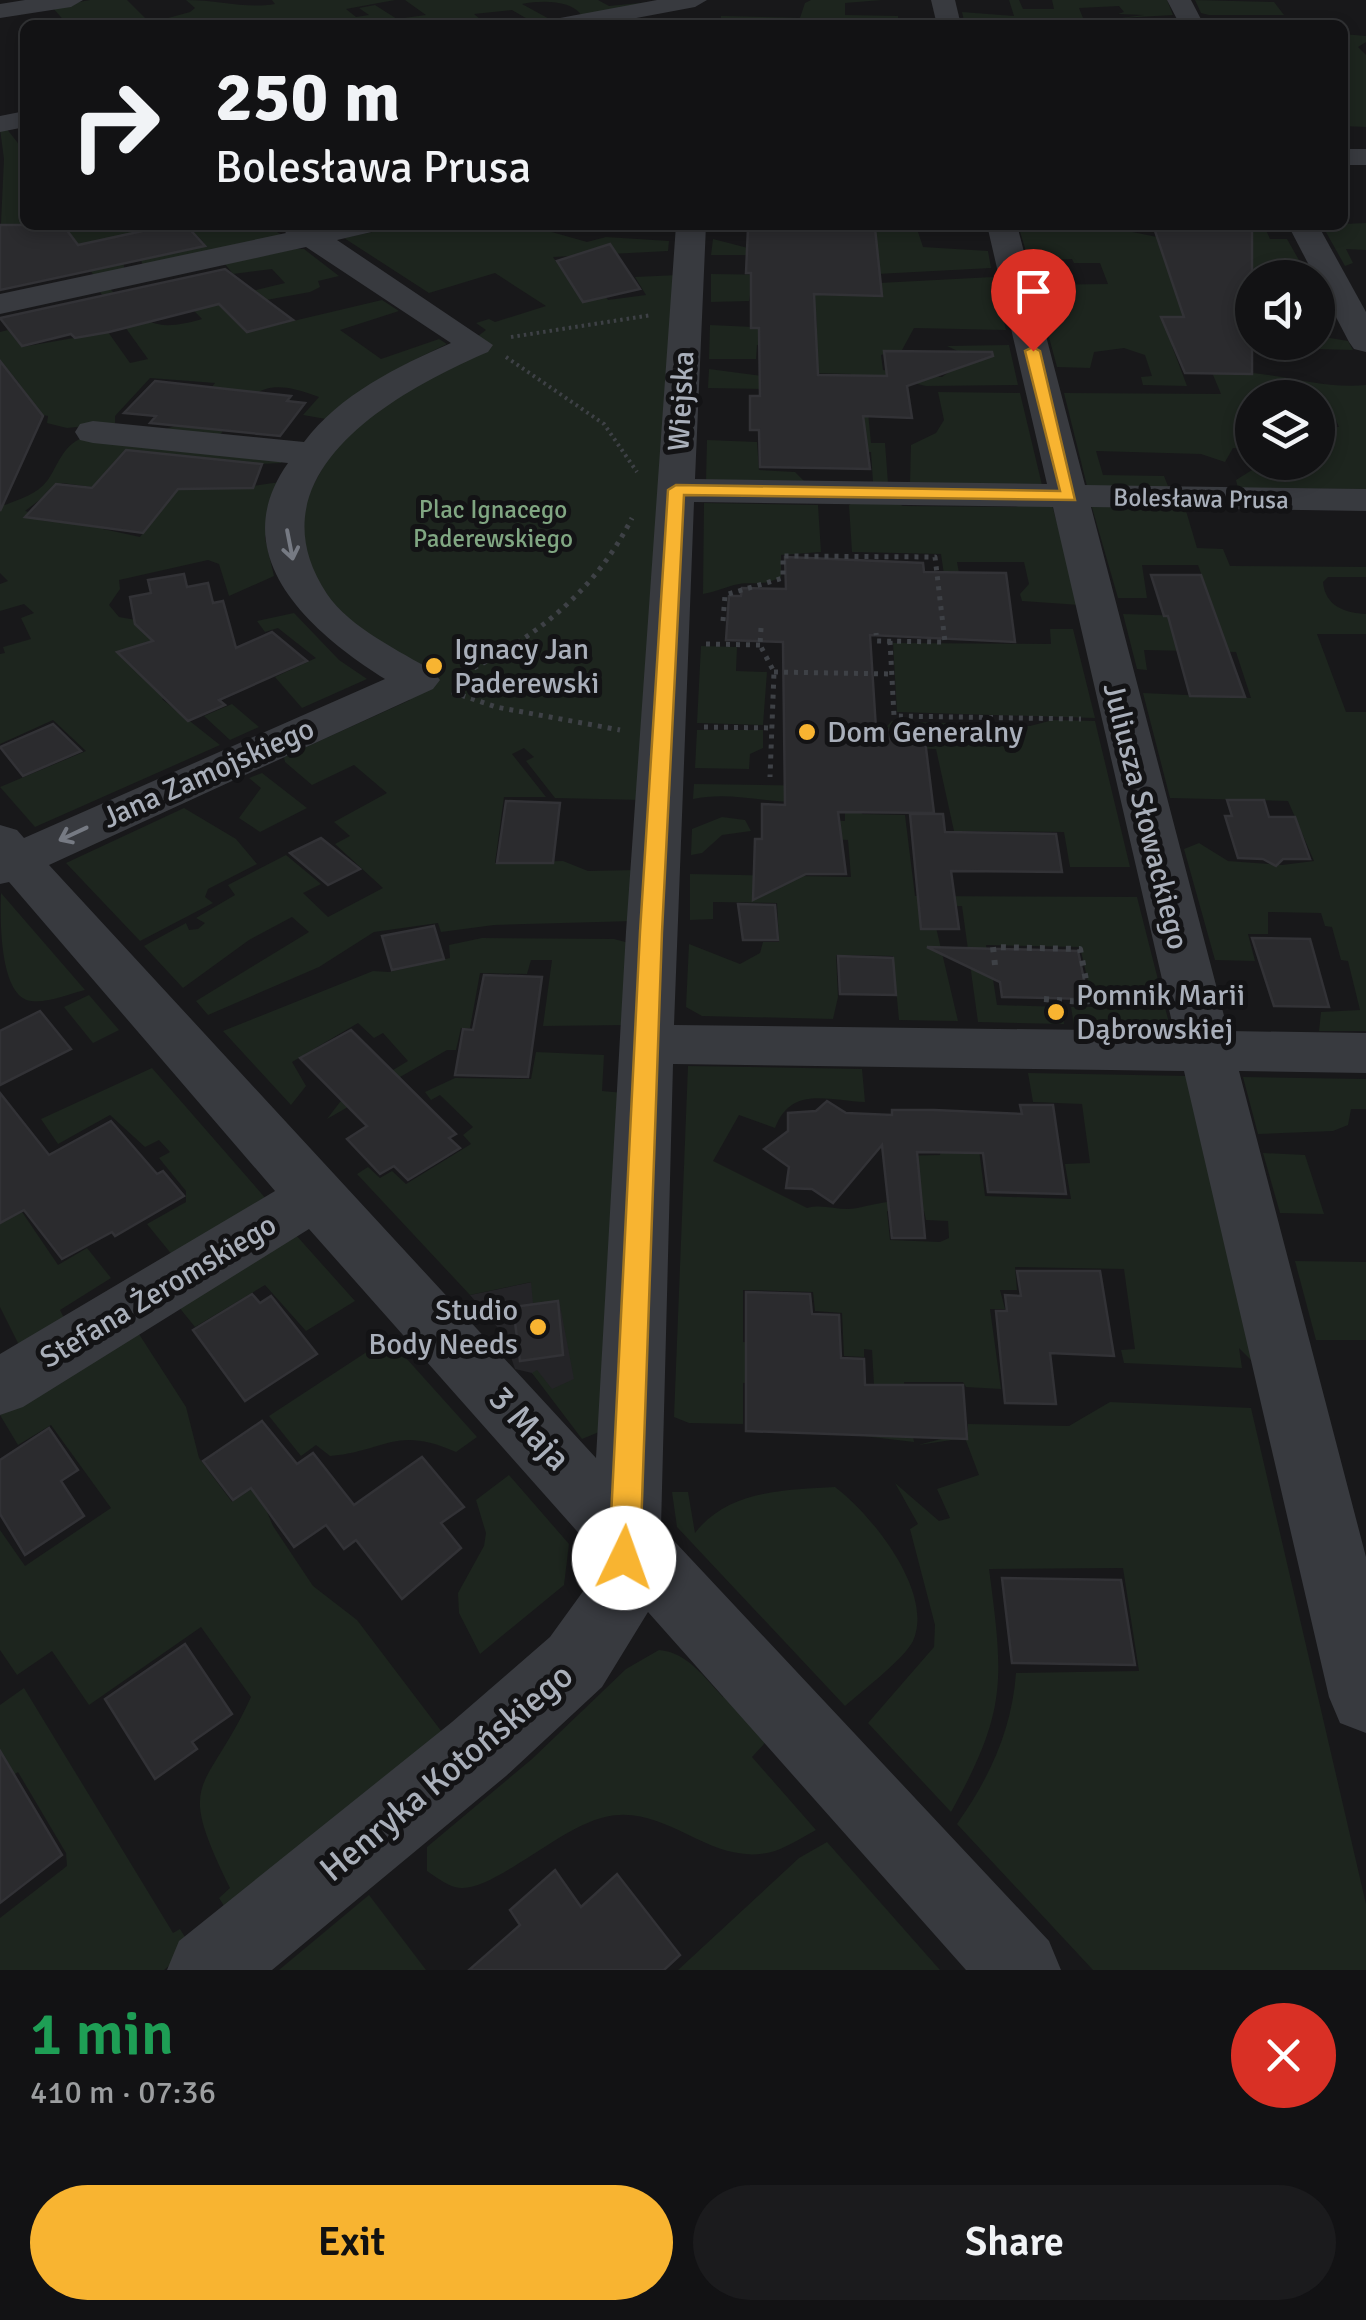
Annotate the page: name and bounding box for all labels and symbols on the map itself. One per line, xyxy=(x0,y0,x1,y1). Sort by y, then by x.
pin xyxy=(991,249,1076,352)
street label: Wiejska xyxy=(660,350,703,452)
street label: Bolesława Prusa xyxy=(1113,481,1289,516)
park label: Plac Ignacego Paderewskiego xyxy=(413,494,573,554)
one-way arrow xyxy=(281,528,300,561)
place label: Ignacy Jan Paderewski xyxy=(454,631,599,702)
marker: Ignacy Jan Paderewski xyxy=(423,655,445,677)
street label: Juliusza Słowackiego xyxy=(1094,679,1197,953)
street label: Jana Zamojskiego xyxy=(97,710,320,837)
place label: Dom Generalny xyxy=(827,714,1023,751)
marker: Dom Generalny xyxy=(796,721,818,743)
one-way arrow xyxy=(59,826,89,845)
place label: Pomnik Marii Dąbrowskiej xyxy=(1076,977,1245,1048)
marker: Pomnik Marii Dąbrowskiej xyxy=(1045,1001,1067,1023)
street label: Stefana Żeromskiego xyxy=(33,1206,283,1377)
place label: Studio Body Needs xyxy=(368,1292,518,1363)
marker: Studio Body Needs xyxy=(527,1316,549,1338)
street label: 3 Maja xyxy=(480,1377,580,1480)
position arrow xyxy=(572,1506,676,1610)
street label: Henryka Kotońskiego xyxy=(311,1654,582,1891)

